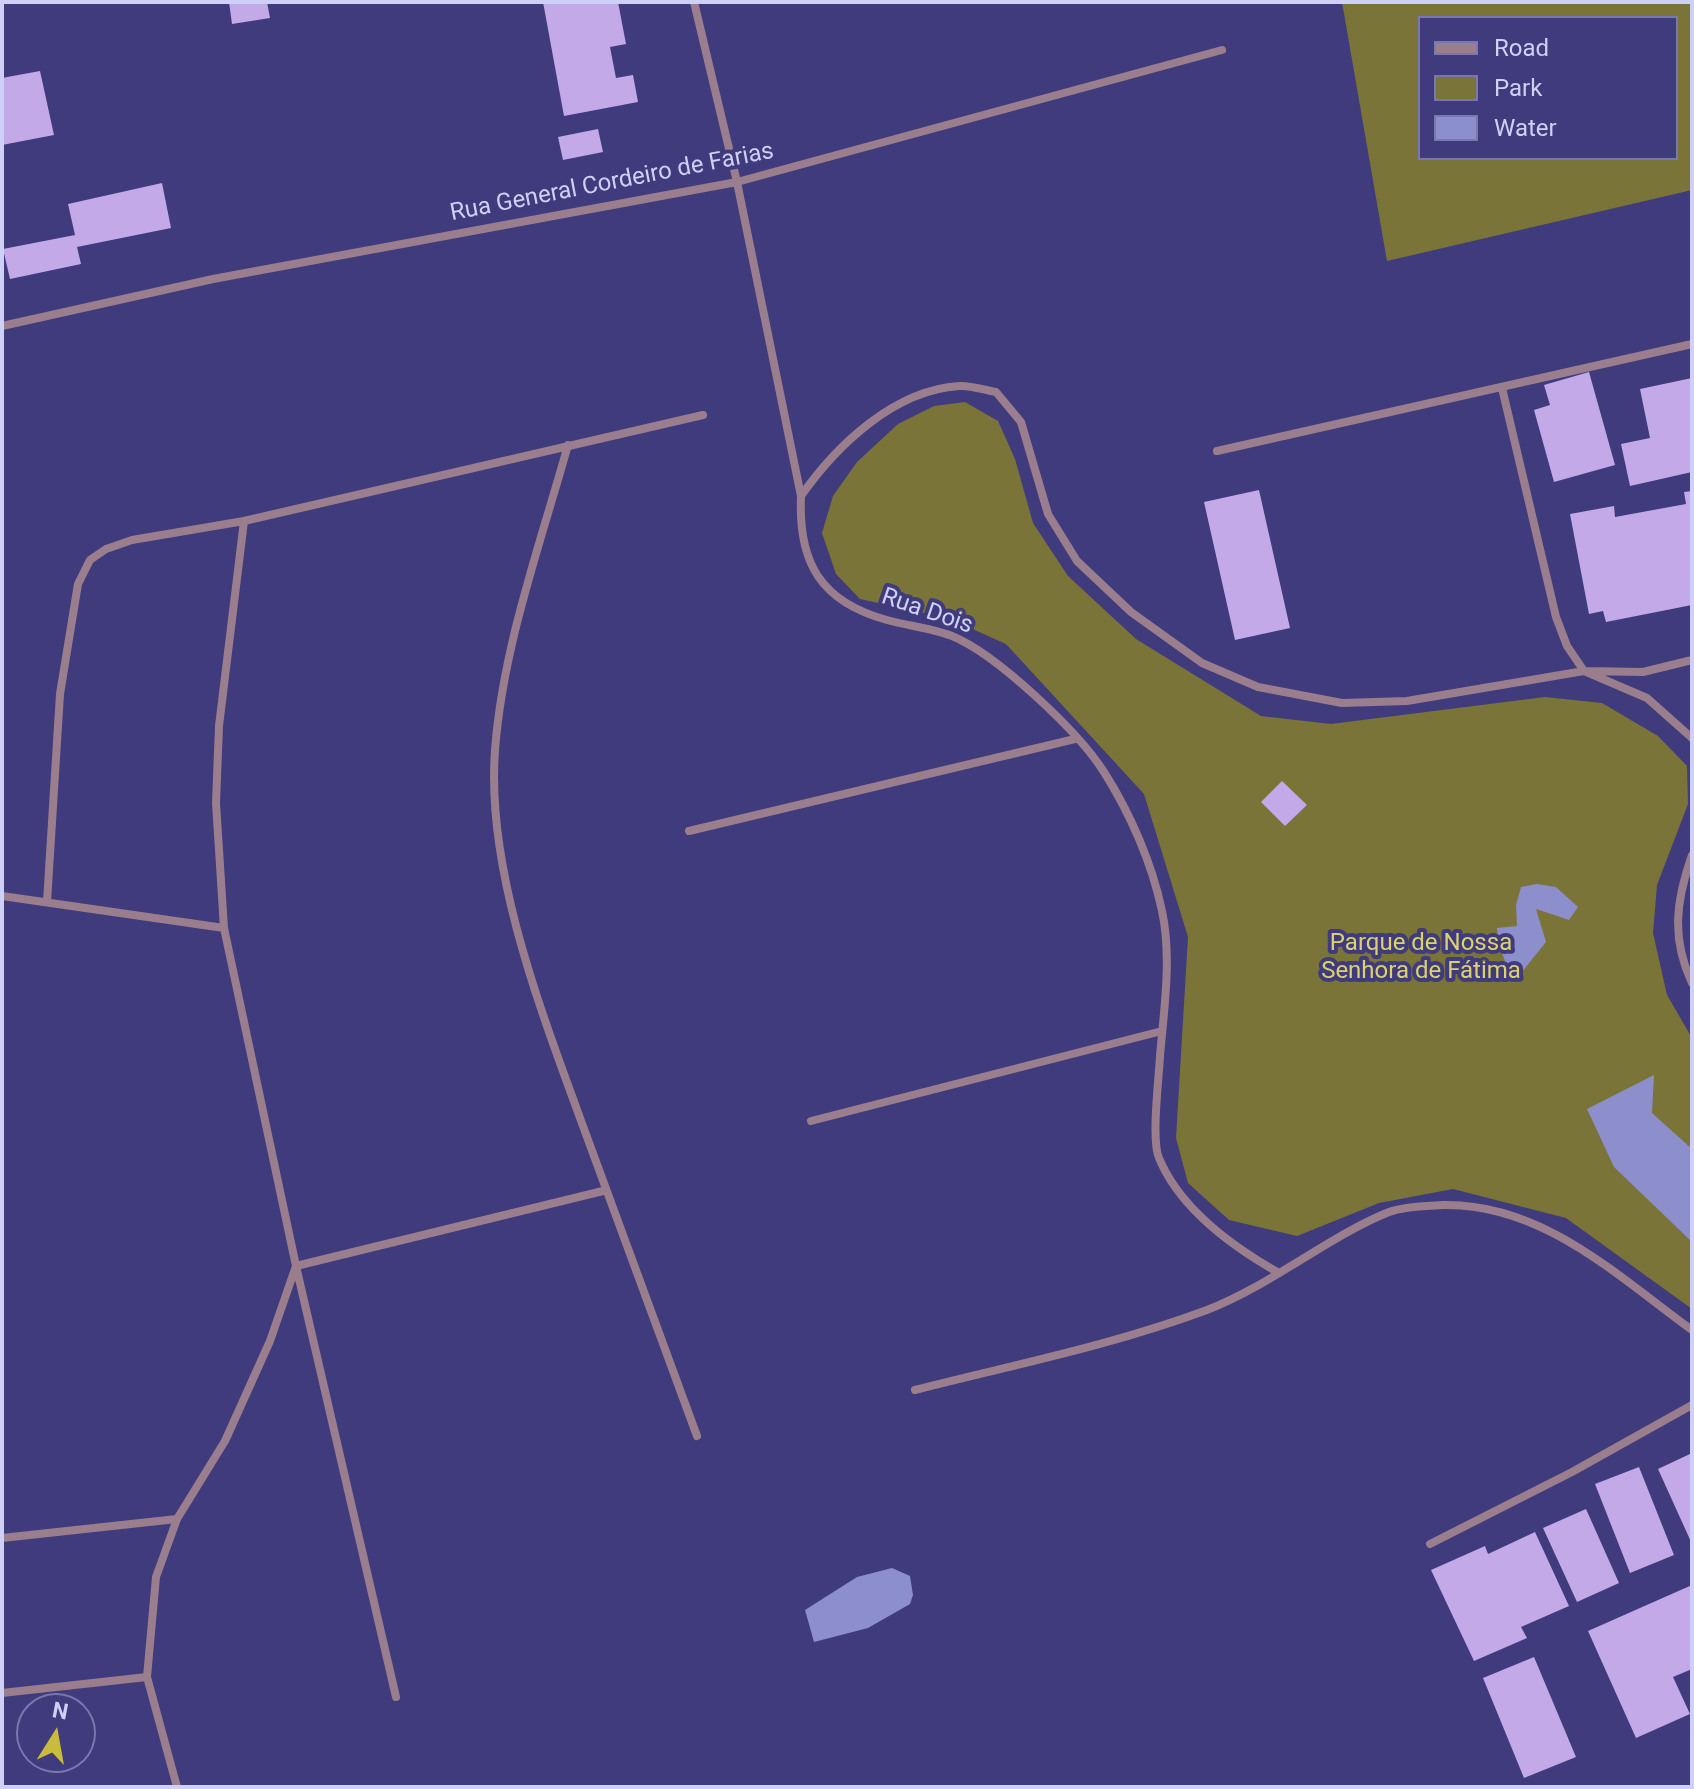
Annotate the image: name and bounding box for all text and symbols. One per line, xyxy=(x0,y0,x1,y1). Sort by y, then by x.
legend xyxy=(1418,16,1678,160)
text: Road xyxy=(1494,34,1549,62)
text: Park xyxy=(1494,74,1542,102)
text: Water xyxy=(1494,114,1557,142)
street label: Rua General Cordeiro de Farias xyxy=(448,137,776,229)
street label: Rua Dois xyxy=(878,583,976,641)
park label: Parque de Nossa Senhora de Fátima xyxy=(1321,930,1521,986)
north arrow xyxy=(16,1693,96,1773)
text: N xyxy=(50,1697,70,1725)

